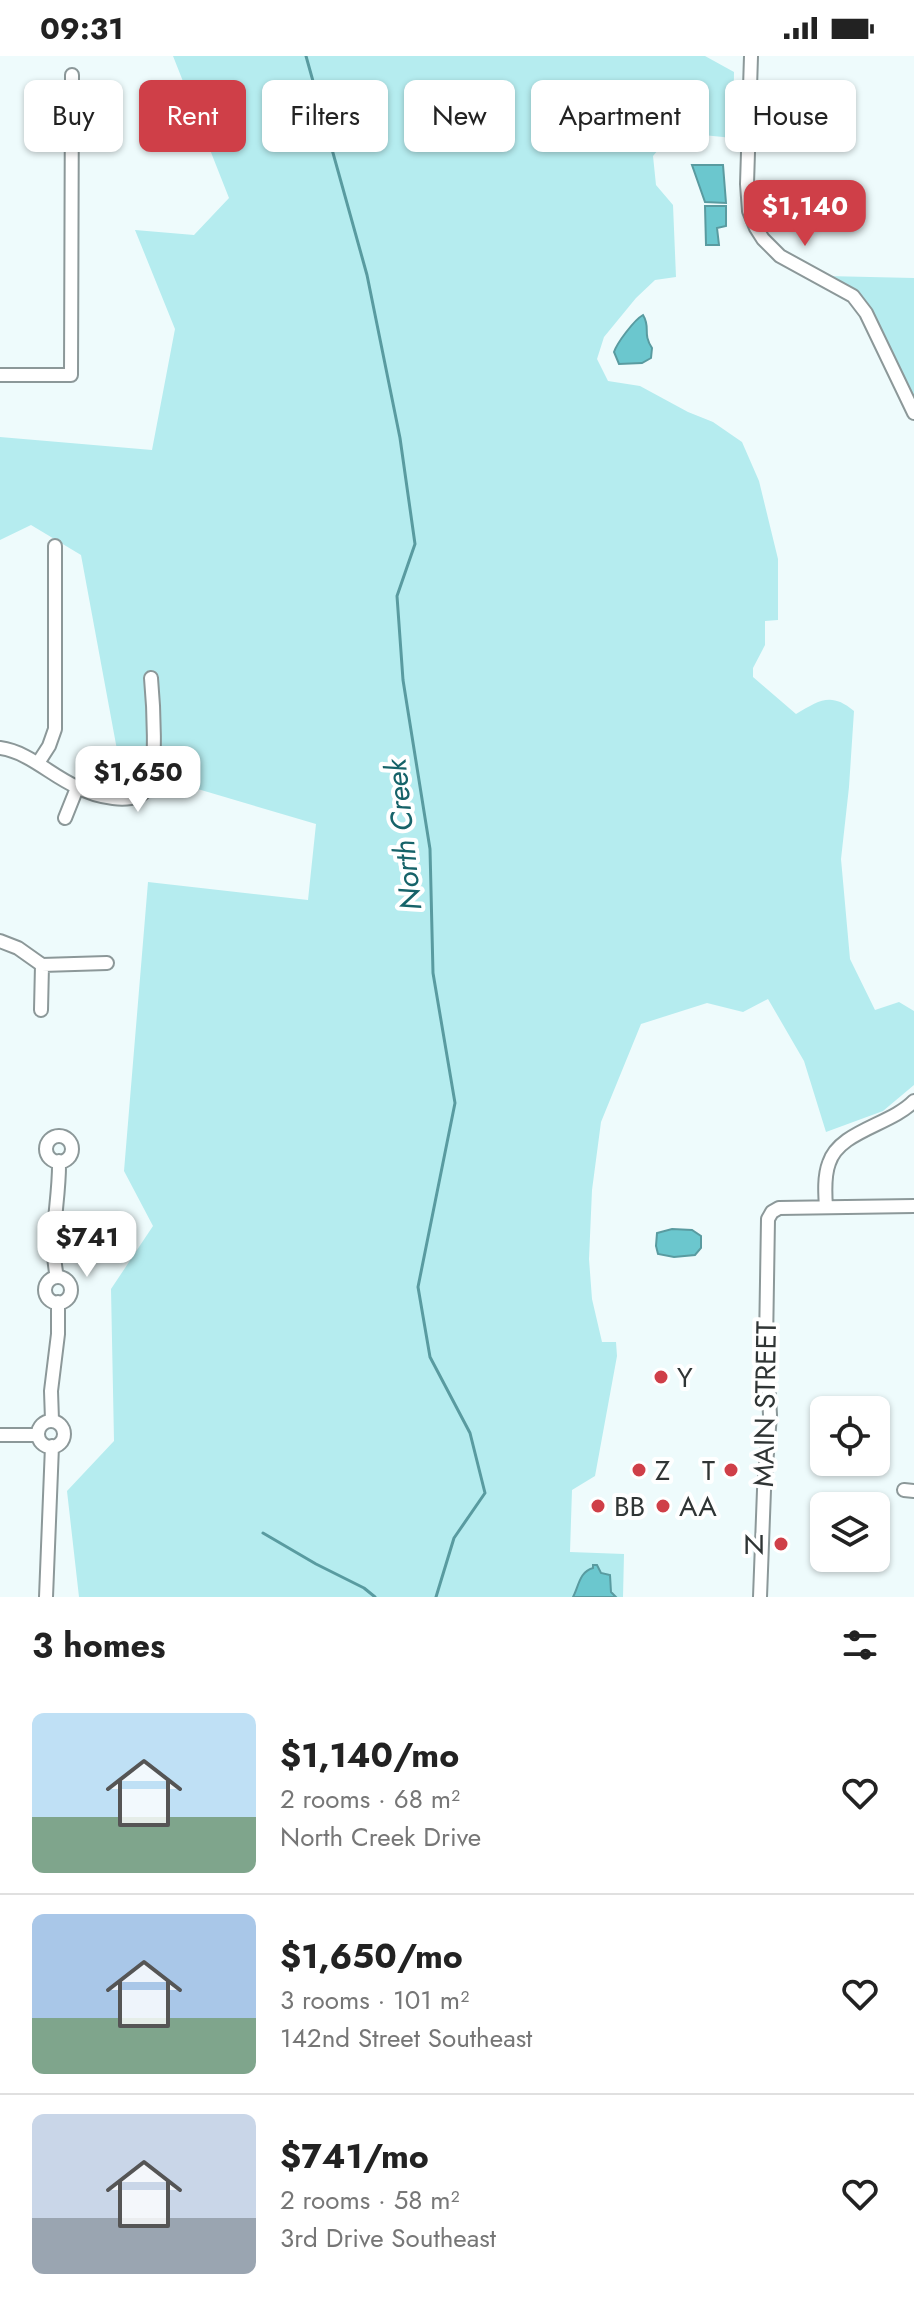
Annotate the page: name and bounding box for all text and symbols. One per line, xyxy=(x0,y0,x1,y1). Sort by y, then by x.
text: 09:31 xyxy=(40,7,124,50)
chip: Buy xyxy=(24,80,123,152)
chip: Rent xyxy=(139,80,246,152)
chip: Filters xyxy=(262,80,388,152)
chip: New xyxy=(404,80,515,152)
chip: Apartment xyxy=(531,80,709,152)
chip: House xyxy=(725,80,856,152)
pin: $1,140 xyxy=(740,180,870,248)
text: $1,140 xyxy=(762,187,848,225)
pin: $1,650 xyxy=(73,746,203,814)
text: $1,650 xyxy=(93,753,183,791)
water label: North Creek xyxy=(374,756,432,913)
pin: $741 xyxy=(40,1211,134,1279)
text: $741 xyxy=(55,1218,119,1256)
street label: MAIN STREET xyxy=(743,1321,787,1487)
place label: Y xyxy=(677,1357,693,1398)
marker: Y xyxy=(652,1368,670,1386)
map controls xyxy=(810,1396,890,1572)
button: locate xyxy=(810,1396,890,1476)
place label: Z xyxy=(655,1450,670,1491)
place label: T xyxy=(702,1450,715,1491)
marker: Z xyxy=(630,1461,648,1479)
marker: T xyxy=(722,1461,740,1479)
place label: BB xyxy=(614,1486,645,1527)
place label: AA xyxy=(679,1486,717,1527)
button: layers xyxy=(810,1492,890,1572)
marker: BB xyxy=(589,1497,607,1515)
marker: AA xyxy=(654,1497,672,1515)
place label: N xyxy=(743,1524,765,1565)
marker: N xyxy=(772,1535,790,1553)
text: 3 homes xyxy=(32,1621,166,1670)
icon: filters xyxy=(838,1623,882,1667)
text: $1,140/mo xyxy=(280,1731,459,1780)
icon: home xyxy=(96,1745,192,1841)
icon: heart xyxy=(838,1771,882,1815)
text: 2 rooms · 68 m² xyxy=(280,1780,460,1818)
text: North Creek Drive xyxy=(280,1818,481,1856)
text: $1,650/mo xyxy=(280,1932,463,1981)
icon: home xyxy=(96,1946,192,2042)
icon: heart xyxy=(838,1972,882,2016)
text: 3 rooms · 101 m² xyxy=(280,1981,469,2019)
text: 142nd Street Southeast xyxy=(280,2019,532,2057)
text: $741/mo xyxy=(280,2132,429,2181)
icon: home xyxy=(96,2146,192,2242)
icon: heart xyxy=(838,2172,882,2216)
text: 2 rooms · 58 m² xyxy=(280,2181,460,2219)
text: 3rd Drive Southeast xyxy=(280,2219,496,2257)

